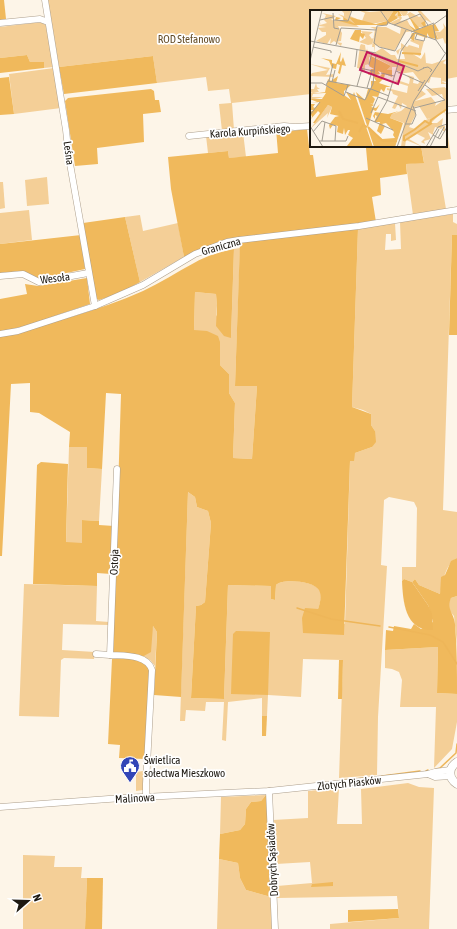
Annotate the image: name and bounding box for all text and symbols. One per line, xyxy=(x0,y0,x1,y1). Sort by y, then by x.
inset map xyxy=(310,10,447,147)
park label: ROD Stefanowo xyxy=(158,33,220,45)
street label: Karola Kurpińskiego xyxy=(209,122,291,140)
street label: Leśna xyxy=(61,140,77,166)
street label: Graniczna xyxy=(200,235,242,257)
street label: Wesoła xyxy=(40,270,70,286)
street label: Ostoja xyxy=(108,549,120,575)
place label: Świetlica sołectwa Mieszkowo xyxy=(144,754,225,779)
public building icon: Świetlica sołectwa Mieszkowo xyxy=(119,755,141,783)
street label: Złotych Piasków xyxy=(316,774,382,792)
street label: Malinowa xyxy=(115,791,155,805)
street label: Dobrych Sąsiadów xyxy=(264,823,280,897)
north arrow xyxy=(8,881,48,921)
text: N xyxy=(31,892,44,903)

